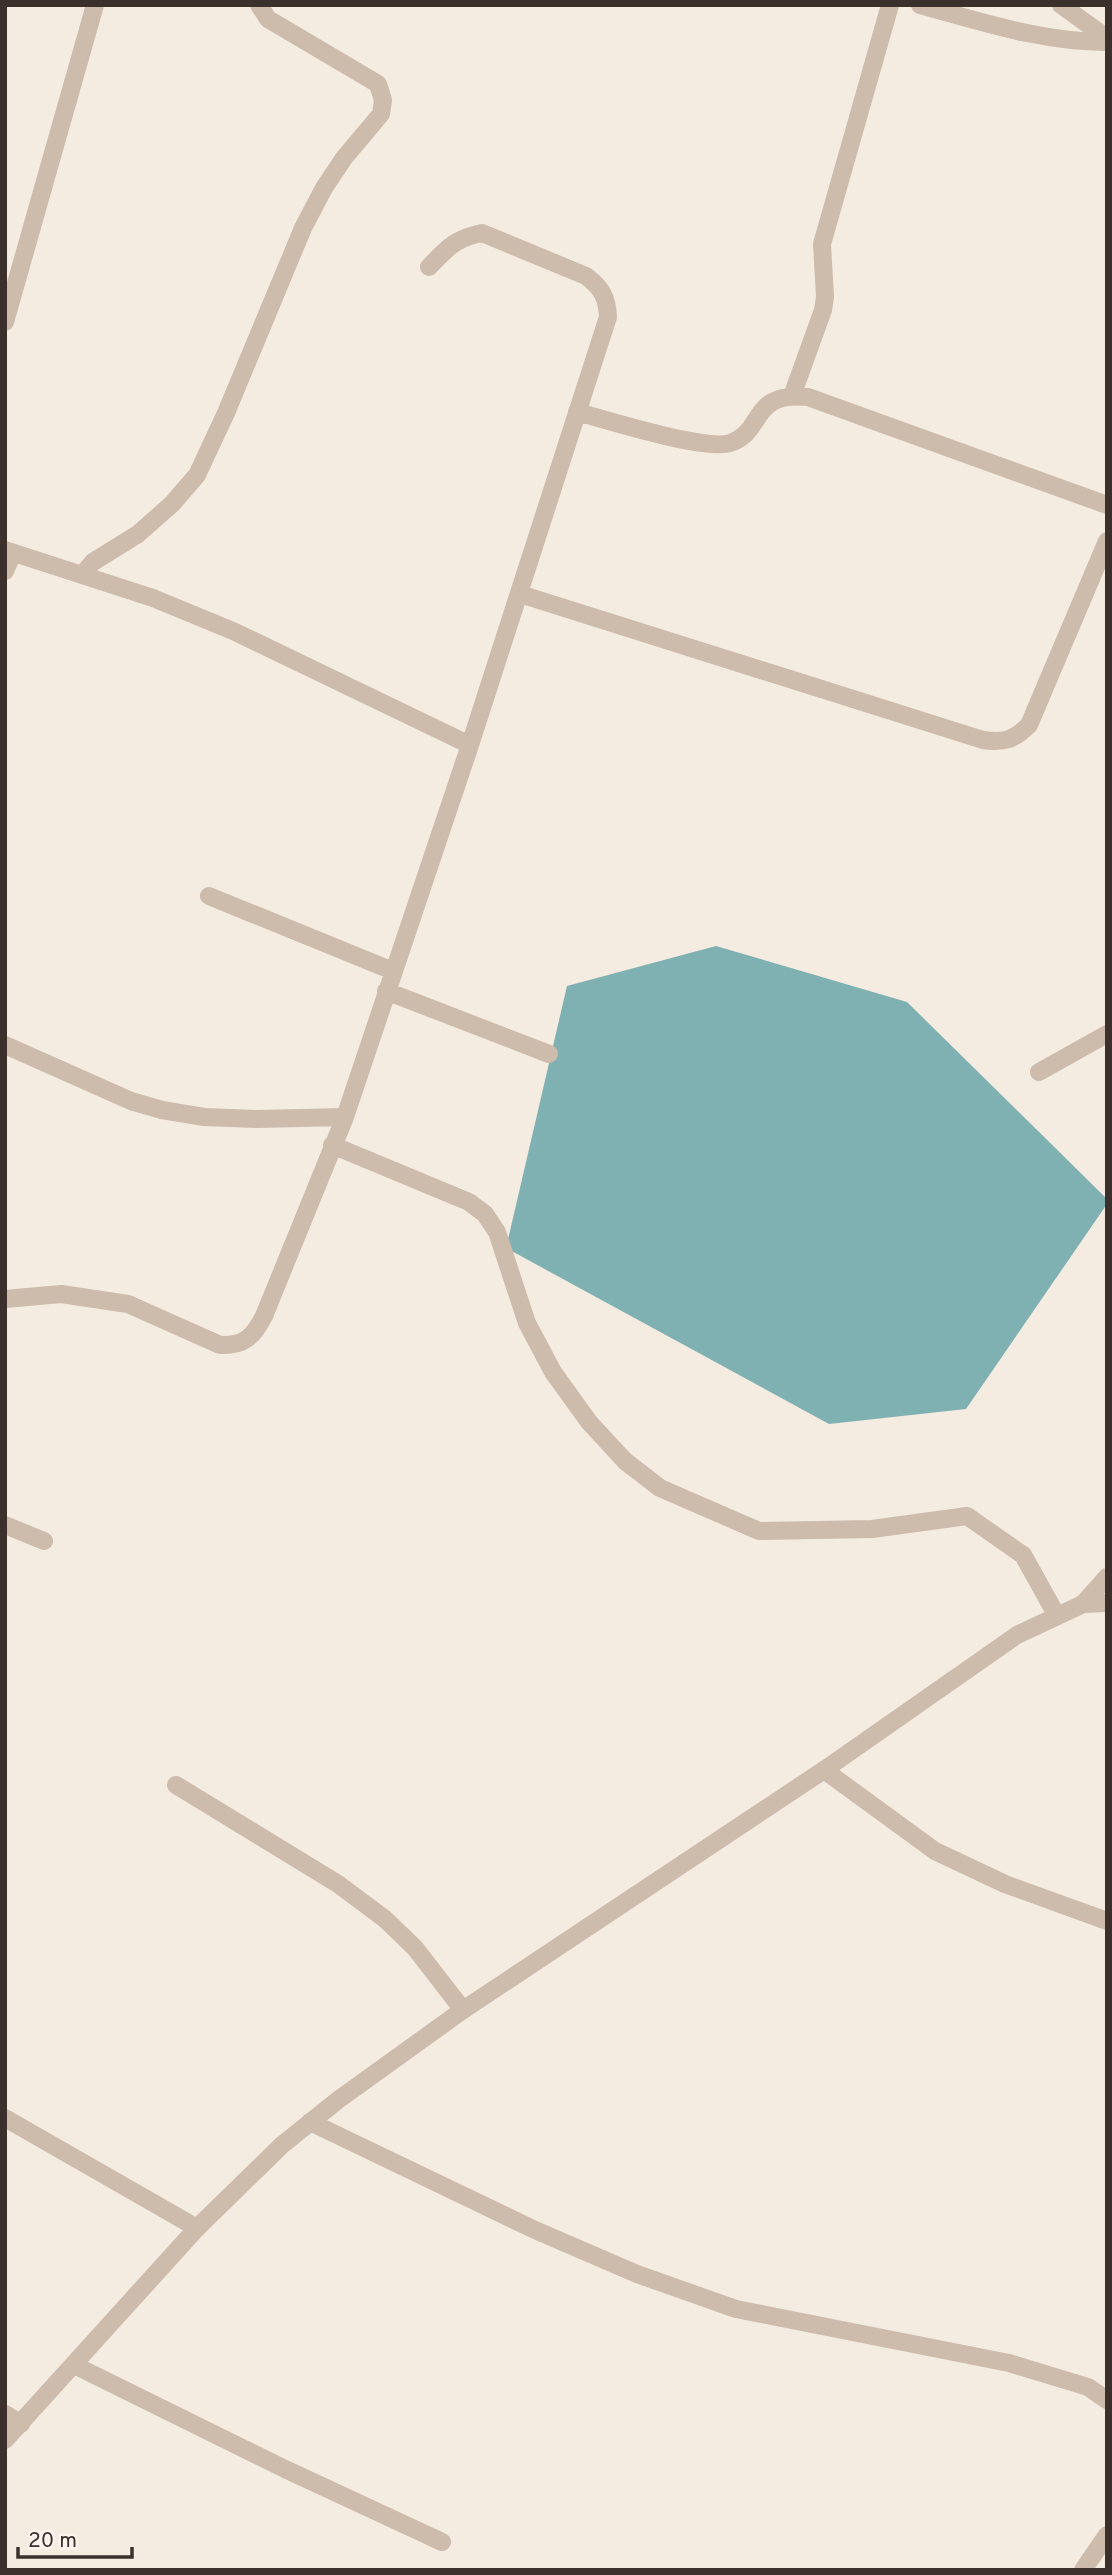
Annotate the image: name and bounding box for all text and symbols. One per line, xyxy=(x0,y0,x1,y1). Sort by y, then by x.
scale bar xyxy=(18,2516,131,2560)
text: 20 m xyxy=(28,2528,77,2555)

